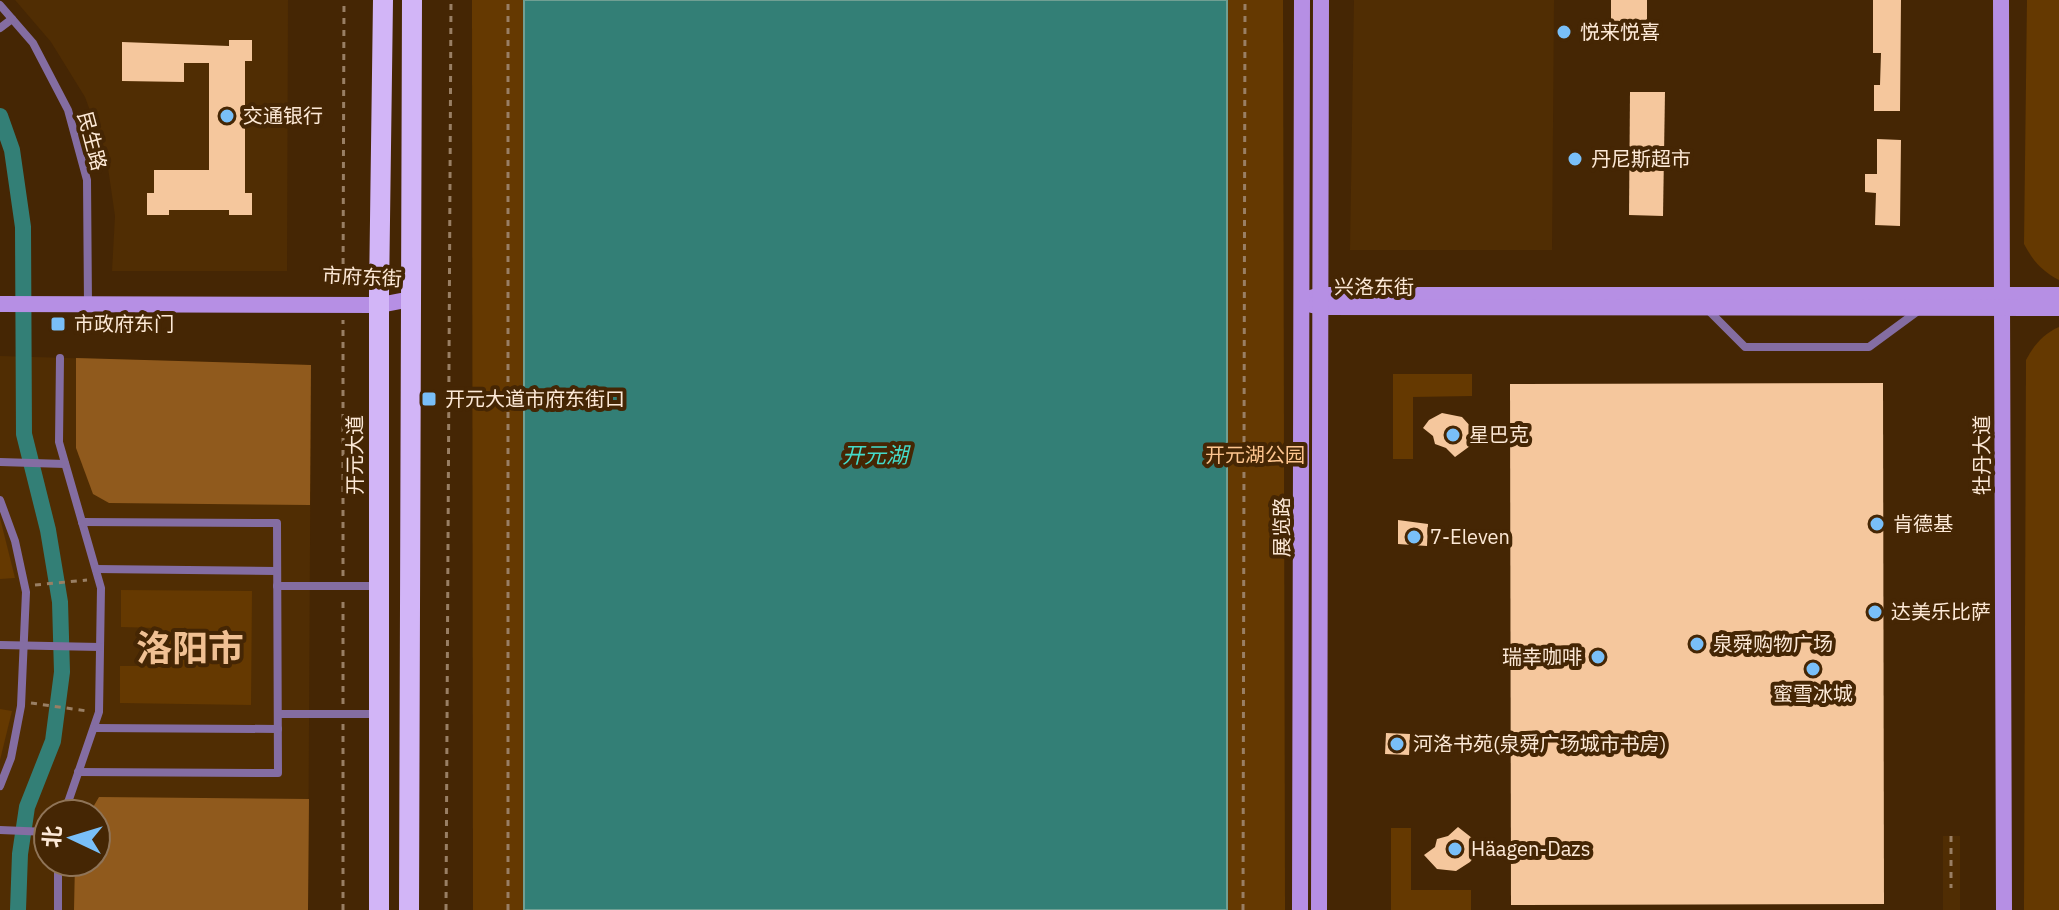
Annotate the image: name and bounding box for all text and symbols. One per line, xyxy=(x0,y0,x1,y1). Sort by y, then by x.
place label: 悦来悦喜 xyxy=(1580,18,1660,45)
marker: 悦来悦喜 xyxy=(1555,23,1573,41)
place label: 交通银行 xyxy=(243,102,323,129)
marker: 交通银行 xyxy=(218,107,236,125)
street label: 民生路 xyxy=(72,108,113,173)
place label: 丹尼斯超市 xyxy=(1591,145,1691,172)
marker: 丹尼斯超市 xyxy=(1566,150,1584,168)
street label: 市府东街 xyxy=(321,261,403,292)
street label: 兴洛东街 xyxy=(1334,273,1414,300)
place label: 市政府东门 xyxy=(74,310,174,337)
marker: 市政府东门 xyxy=(49,315,67,333)
place label: 开元大道市府东街口 xyxy=(445,385,625,412)
marker: 开元大道市府东街口 xyxy=(420,390,438,408)
street label: 开元大道 xyxy=(341,415,368,495)
street label: 牡丹大道 xyxy=(1968,415,1995,495)
place label: 星巴克 xyxy=(1469,421,1529,448)
marker: 星巴克 xyxy=(1444,426,1462,444)
water label: 开元湖 xyxy=(842,440,911,469)
park label: 开元湖公园 xyxy=(1205,441,1305,468)
street label: 展览路 xyxy=(1268,497,1295,557)
place label: 肯德基 xyxy=(1893,510,1953,537)
marker: 肯德基 xyxy=(1868,515,1886,533)
place label: 7-Eleven xyxy=(1430,523,1510,550)
marker: 7-Eleven xyxy=(1405,528,1423,546)
place label: 达美乐比萨 xyxy=(1891,598,1991,625)
marker: 达美乐比萨 xyxy=(1866,603,1884,621)
district label: 洛阳市 xyxy=(136,624,244,671)
place label: 泉舜购物广场 xyxy=(1713,630,1833,657)
marker: 泉舜购物广场 xyxy=(1688,635,1706,653)
place label: 瑞幸咖啡 xyxy=(1502,643,1582,670)
marker: 瑞幸咖啡 xyxy=(1589,648,1607,666)
marker: 蜜雪冰城 xyxy=(1804,660,1822,678)
place label: 蜜雪冰城 xyxy=(1773,680,1853,707)
place label: 河洛书苑(泉舜广场城市书房) xyxy=(1413,730,1666,757)
marker: 河洛书苑(泉舜广场城市书房) xyxy=(1388,735,1406,753)
north arrow xyxy=(32,798,112,878)
text: 北 xyxy=(36,825,67,849)
place label: Häagen-Dazs xyxy=(1471,835,1590,862)
marker: Häagen-Dazs xyxy=(1446,840,1464,858)

